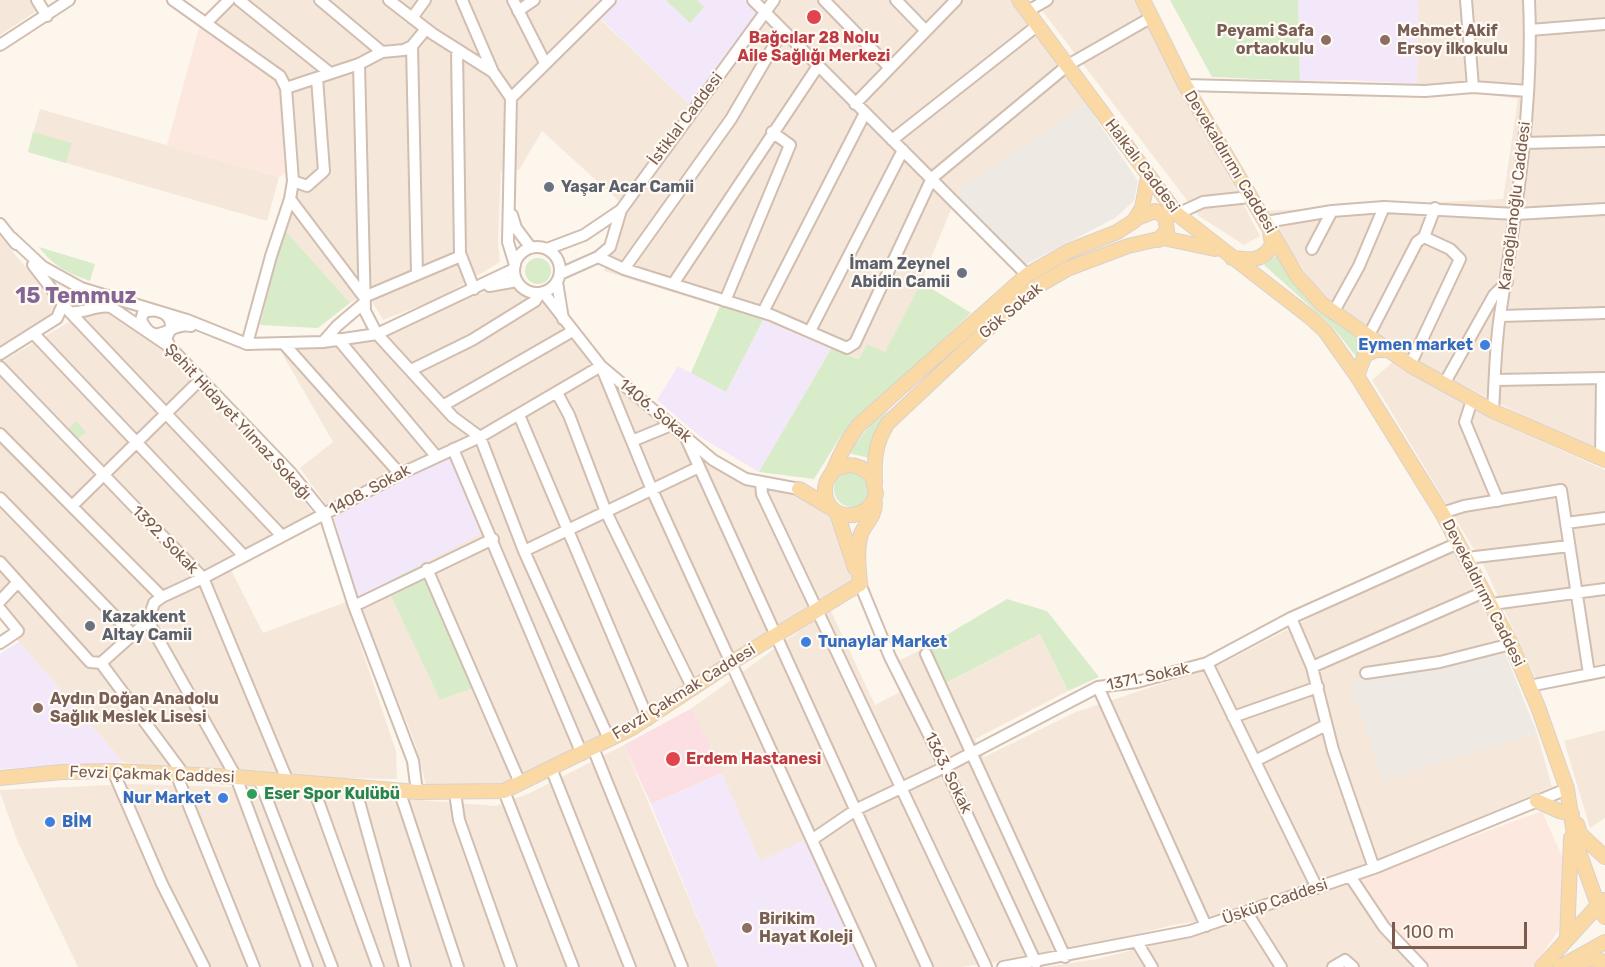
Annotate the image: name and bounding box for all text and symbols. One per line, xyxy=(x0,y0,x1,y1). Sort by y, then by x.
marker: Bağcılar 28 Nolu Aile Sağlığı Merkezi xyxy=(805,8,823,26)
place label: Peyami Safa ortaokulu xyxy=(1216,21,1314,59)
place label: Mehmet Akif Ersoy ilkokulu xyxy=(1397,21,1508,59)
place label: Bağcılar 28 Nolu Aile Sağlığı Merkezi xyxy=(738,28,890,66)
marker: Peyami Safa ortaokulu xyxy=(1319,33,1333,47)
marker: Mehmet Akif Ersoy ilkokulu xyxy=(1378,33,1392,47)
street label: İstiklal Caddesi xyxy=(645,69,727,169)
street label: Devekaldırımı Caddesi xyxy=(1180,87,1280,237)
street label: Halkalı Caddesi xyxy=(1101,115,1183,217)
street label: Karaoğlanoğlu Caddesi xyxy=(1495,120,1535,292)
place label: Yaşar Acar Camii xyxy=(561,177,694,197)
marker: Yaşar Acar Camii xyxy=(542,180,556,194)
place label: İmam Zeynel Abidin Camii xyxy=(849,254,950,292)
marker: İmam Zeynel Abidin Camii xyxy=(955,266,969,280)
street label: Gök Sokak xyxy=(976,279,1046,343)
district label: 15 Temmuz xyxy=(15,284,137,310)
place label: Eymen market xyxy=(1358,335,1473,355)
marker: Eymen market xyxy=(1478,338,1492,352)
street label: Şehit Hidayet Yılmaz Sokağı xyxy=(161,340,315,504)
street label: 1406. Sokak xyxy=(615,375,695,447)
street label: 1408. Sokak xyxy=(326,461,414,519)
street label: 1392. Sokak xyxy=(128,502,202,578)
street label: Devekaldırımı Caddesi xyxy=(1437,516,1529,670)
place label: Kazakkent Altay Camii xyxy=(102,607,192,645)
marker: Kazakkent Altay Camii xyxy=(83,619,97,633)
place label: Tunaylar Market xyxy=(818,632,947,652)
marker: Tunaylar Market xyxy=(799,635,813,649)
street label: Fevzi Çakmak Caddesi xyxy=(609,640,759,744)
street label: 1371. Sokak xyxy=(1105,659,1191,695)
place label: Aydın Doğan Anadolu Sağlık Meslek Lisesi xyxy=(50,689,219,727)
marker: Aydın Doğan Anadolu Sağlık Meslek Lisesi xyxy=(31,701,45,715)
street label: 1363. Sokak xyxy=(920,729,976,817)
place label: Erdem Hastanesi xyxy=(686,749,821,769)
marker: Erdem Hastanesi xyxy=(664,750,682,768)
street label: Fevzi Çakmak Caddesi xyxy=(69,763,235,787)
place label: Eser Spor Kulübü xyxy=(264,784,400,804)
marker: Eser Spor Kulübü xyxy=(245,787,259,801)
place label: Nur Market xyxy=(123,788,211,808)
marker: Nur Market xyxy=(216,791,230,805)
place label: BİM xyxy=(62,812,92,832)
marker: BİM xyxy=(43,815,57,829)
street label: Üsküp Caddesi xyxy=(1220,875,1330,929)
place label: Birikim Hayat Koleji xyxy=(759,909,853,947)
scale bar xyxy=(1395,910,1530,948)
marker: Birikim Hayat Koleji xyxy=(740,921,754,935)
text: 100 m xyxy=(1403,921,1454,943)

